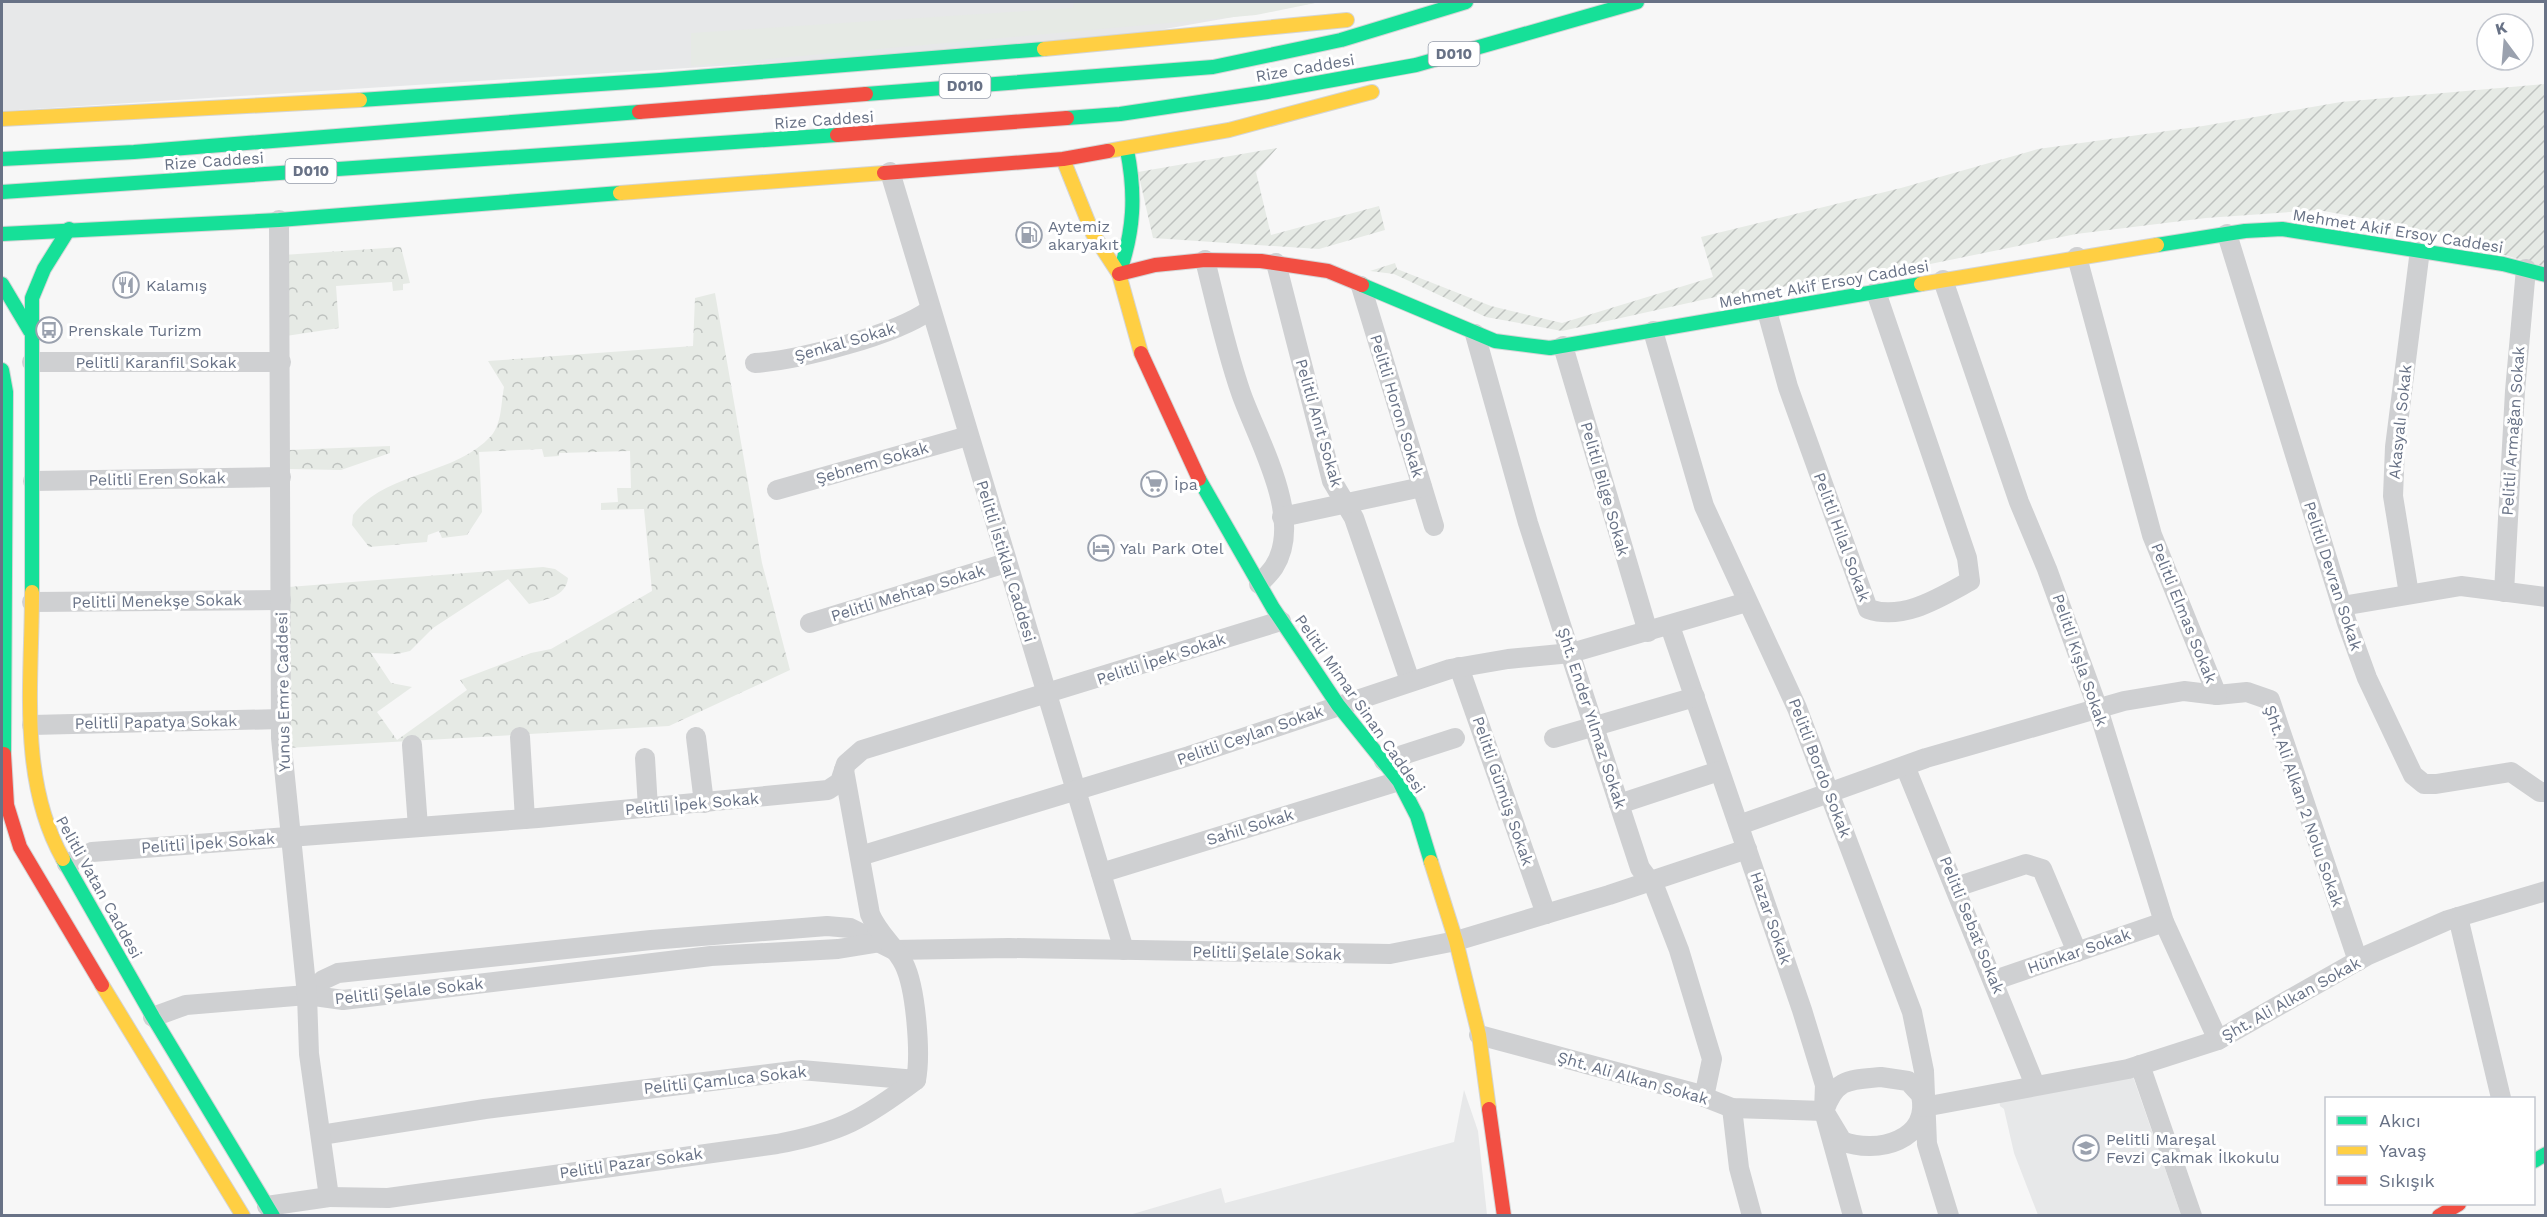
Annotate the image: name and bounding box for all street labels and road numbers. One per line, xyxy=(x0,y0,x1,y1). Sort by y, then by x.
road number: D010 xyxy=(1428,42,1480,66)
street label: Rize Caddesi xyxy=(1254,50,1356,86)
road number: D010 xyxy=(940,74,990,98)
street label: Rize Caddesi xyxy=(773,107,875,133)
street label: Rize Caddesi xyxy=(163,148,265,174)
road number: D010 xyxy=(286,159,336,183)
street label: Mehmet Akif Ersoy Caddesi xyxy=(2291,205,2505,257)
street label: Mehmet Akif Ersoy Caddesi xyxy=(1717,256,1931,312)
street label: Şenkal Sokak xyxy=(792,319,898,365)
street label: Pelitli Horon Sokak xyxy=(1366,332,1428,480)
street label: Pelitli Armağan Sokak xyxy=(2498,346,2528,516)
street label: Pelitli Karanfil Sokak xyxy=(75,353,237,372)
street label: Pelitli Anıt Sokak xyxy=(1292,357,1346,489)
street label: Akasyalı Sokak xyxy=(2385,364,2415,480)
street label: Pelitli Bilge Sokak xyxy=(1577,420,1633,558)
street label: Şebnem Sokak xyxy=(814,438,930,488)
street label: Pelitli Eren Sokak xyxy=(88,468,226,490)
street label: Pelitli Hilal Sokak xyxy=(1810,470,1874,604)
street label: Pelitli İstiklal Caddesi xyxy=(972,478,1040,644)
street label: Pelitli Devran Sokak xyxy=(2300,499,2366,653)
street label: Pelitli Elmas Sokak xyxy=(2147,540,2221,686)
street label: Pelitli Mehtap Sokak xyxy=(829,561,987,625)
street label: Pelitli Menekşe Sokak xyxy=(72,590,242,612)
street label: Pelitli Kışla Sokak xyxy=(2048,591,2112,729)
street label: Pelitli Mimar Sinan Caddesi xyxy=(1291,611,1429,797)
street label: Yunus Emre Caddesi xyxy=(272,612,294,772)
street label: Şht. Ender Yılmaz Sokak xyxy=(1554,625,1630,811)
street label: Pelitli İpek Sokak xyxy=(1094,629,1228,689)
street label: Pelitli Bordo Sokak xyxy=(1785,696,1855,840)
street label: Pelitli Ceylan Sokak xyxy=(1174,701,1326,769)
street label: Şht. Ali Alkan 2 Nolu Sokak xyxy=(2260,703,2348,909)
street label: Pelitli Papatya Sokak xyxy=(74,711,238,733)
street label: Pelitli Gümüş Sokak xyxy=(1469,714,1537,868)
street label: Pelitli İpek Sokak xyxy=(624,789,760,819)
street label: Sahil Sokak xyxy=(1204,805,1296,849)
street label: Pelitli Vatan Caddesi xyxy=(52,812,146,962)
street label: Pelitli İpek Sokak xyxy=(140,829,276,857)
street label: Pelitli Sebat Sokak xyxy=(1936,853,2008,997)
street label: Hazar Sokak xyxy=(1746,869,1796,967)
street label: Hünkar Sokak xyxy=(2025,924,2133,978)
street label: Pelitli Şelale Sokak xyxy=(1192,942,1342,964)
street label: Şht. Ali Alkan Sokak xyxy=(2218,953,2364,1045)
street label: Pelitli Şelale Sokak xyxy=(334,974,484,1008)
street label: Şht. Ali Alkan Sokak xyxy=(1555,1047,1711,1109)
street label: Pelitli Çamlıca Sokak xyxy=(643,1062,807,1098)
street label: Pelitli Pazar Sokak xyxy=(558,1144,704,1182)

